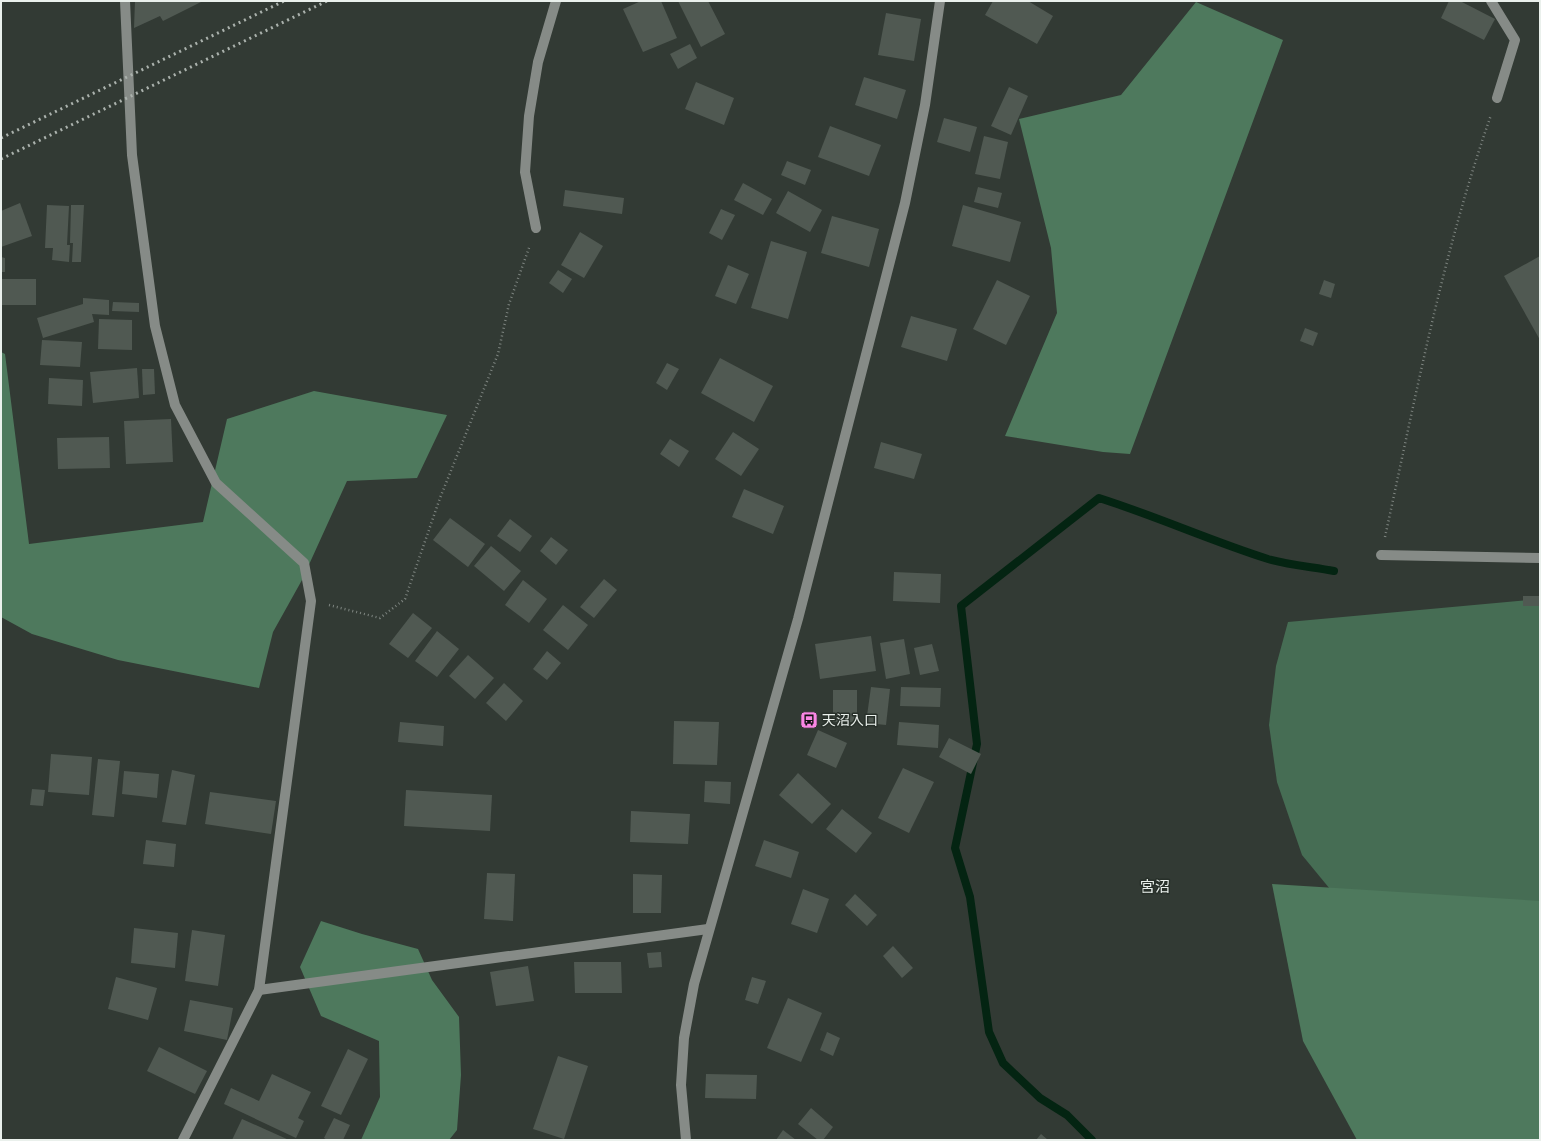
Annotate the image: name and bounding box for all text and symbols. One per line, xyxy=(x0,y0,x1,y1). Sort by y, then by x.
bus stop icon: 天沼入口 xyxy=(799,710,819,730)
place label: 天沼入口 xyxy=(822,711,878,728)
district label: 宮沼 xyxy=(1140,877,1170,896)

